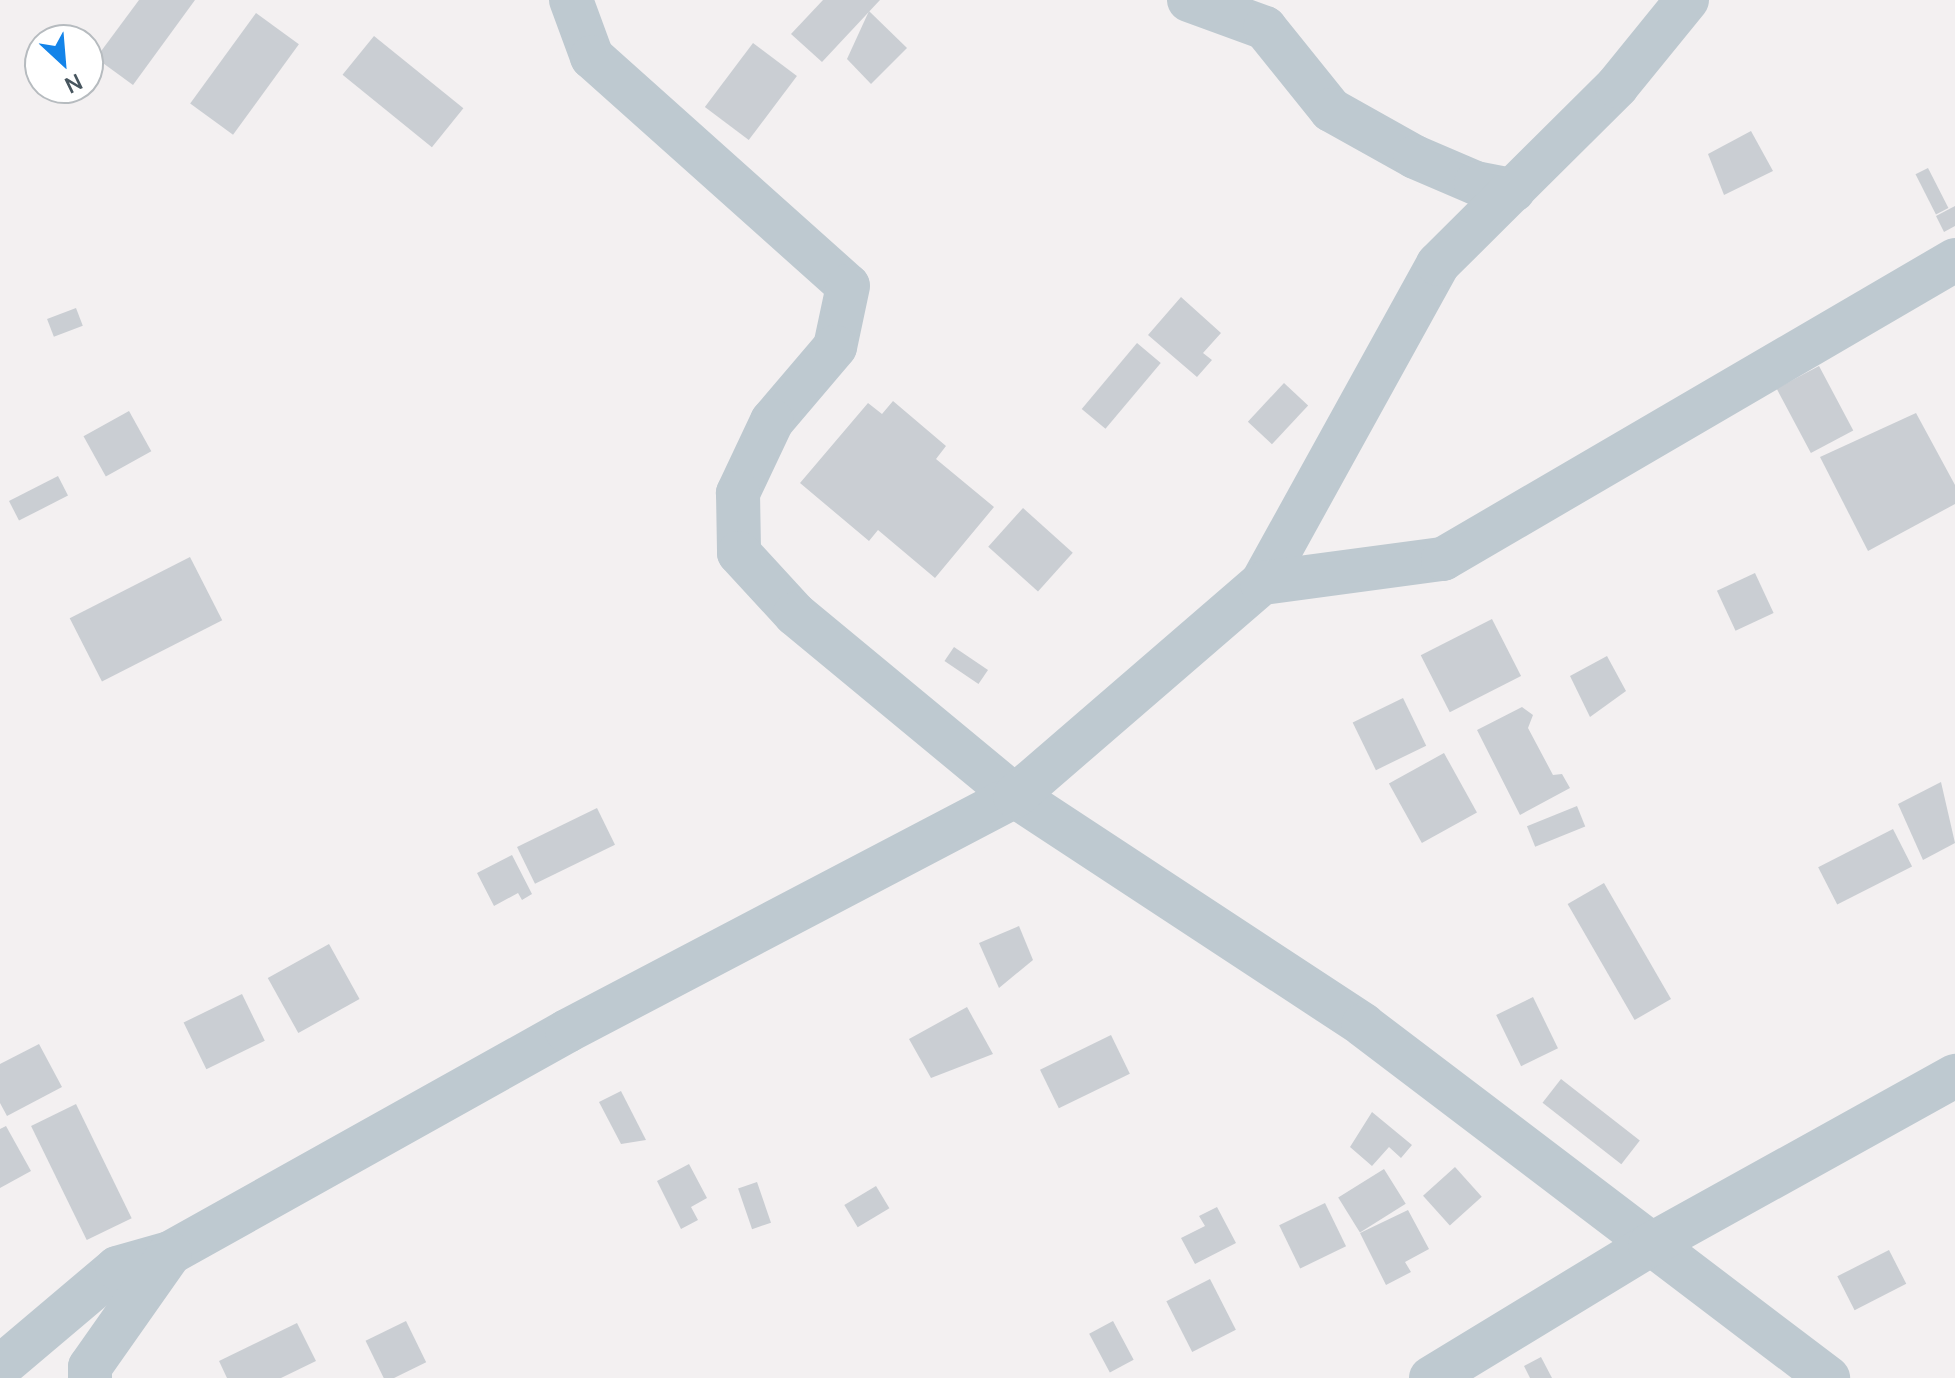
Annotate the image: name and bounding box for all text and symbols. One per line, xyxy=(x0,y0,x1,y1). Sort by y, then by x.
north arrow xyxy=(24,24,104,104)
text: N xyxy=(60,67,87,101)

